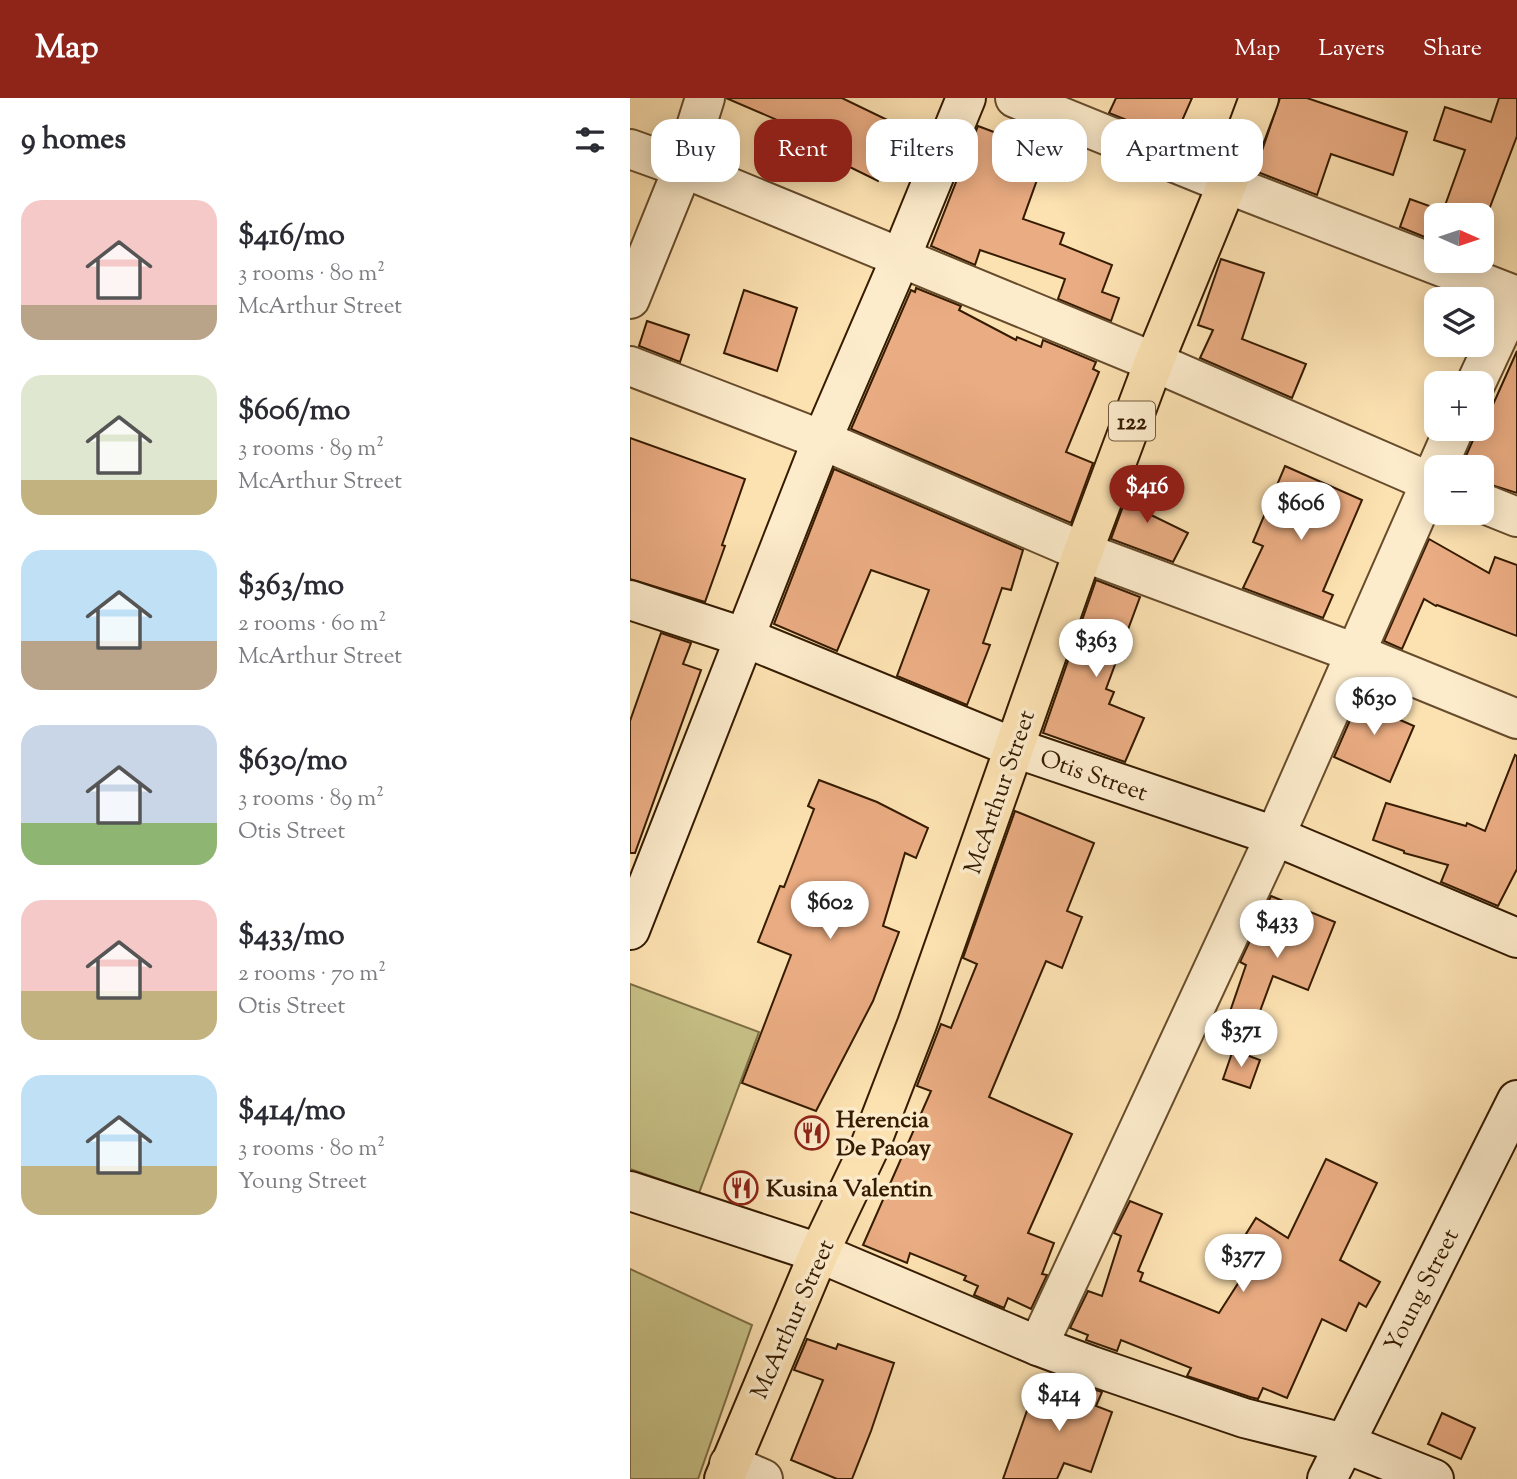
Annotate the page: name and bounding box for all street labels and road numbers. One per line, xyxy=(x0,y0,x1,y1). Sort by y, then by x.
road number: 122 xyxy=(1109,402,1155,440)
street label: McArthur Street xyxy=(957,706,1045,879)
street label: Otis Street xyxy=(1035,743,1152,811)
street label: Young Street xyxy=(1377,1223,1468,1359)
street label: McArthur Street xyxy=(743,1235,844,1405)

